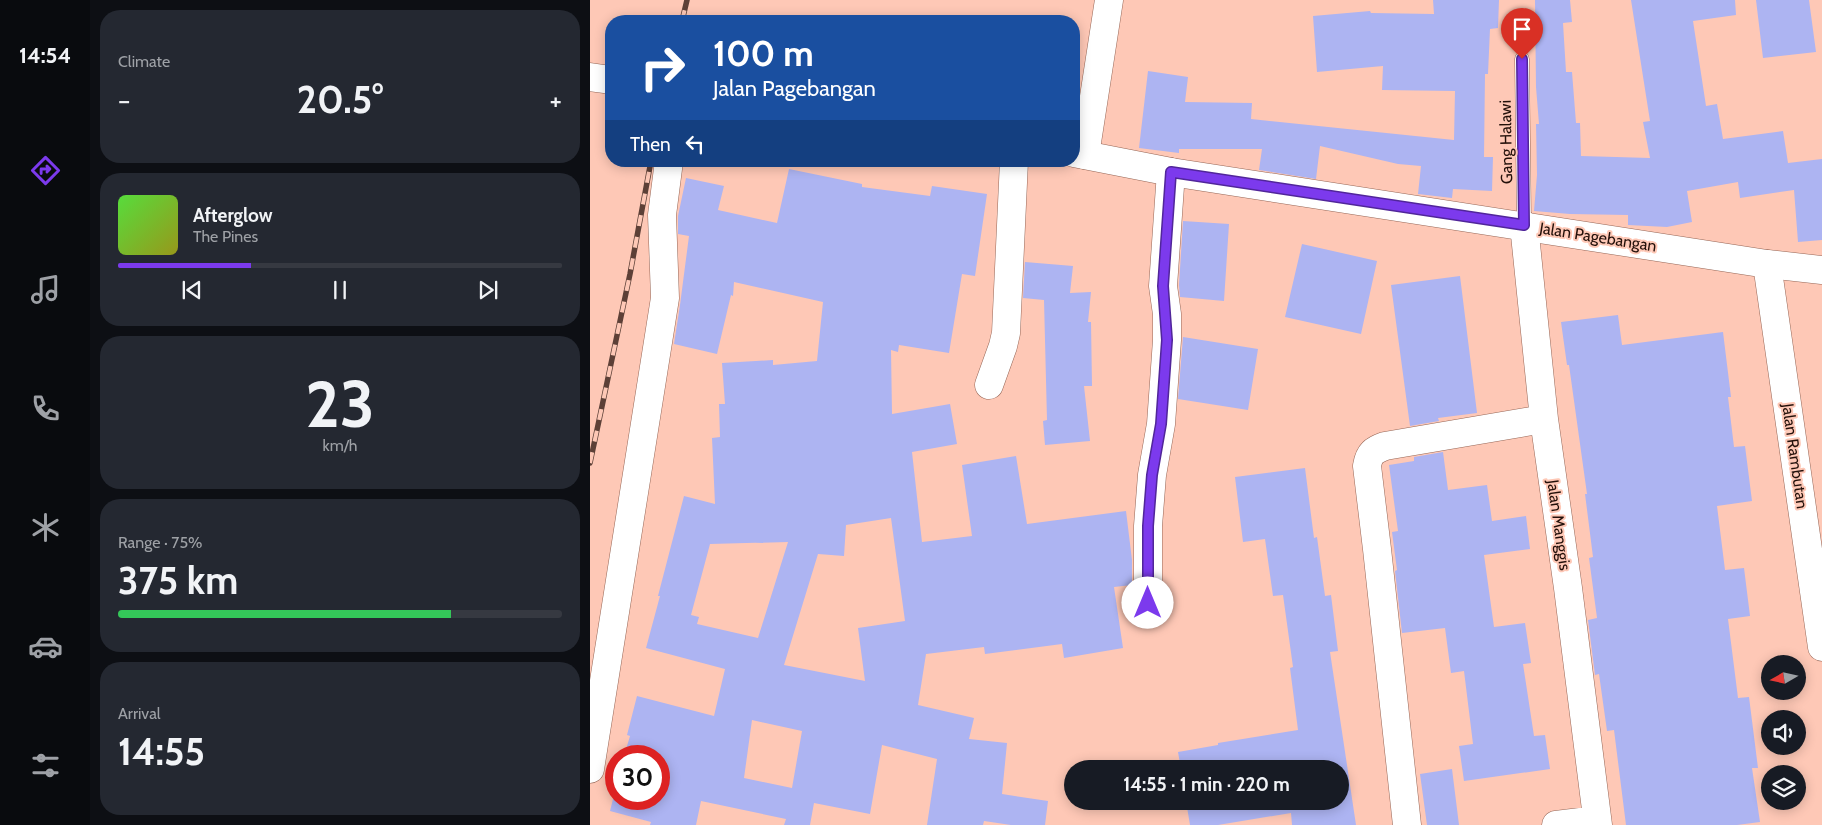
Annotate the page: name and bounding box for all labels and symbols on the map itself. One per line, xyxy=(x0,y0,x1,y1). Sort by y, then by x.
pin xyxy=(1501,8,1543,59)
street label: Gang Halawi xyxy=(1496,100,1516,184)
street label: Jalan Pagebangan xyxy=(1537,218,1658,256)
street label: Jalan Rambutan xyxy=(1778,401,1812,510)
street label: Jalan Manggis xyxy=(1543,477,1575,572)
position arrow xyxy=(1121,576,1173,628)
north arrow xyxy=(1761,655,1806,700)
speed limit sign: 30 xyxy=(605,745,670,810)

